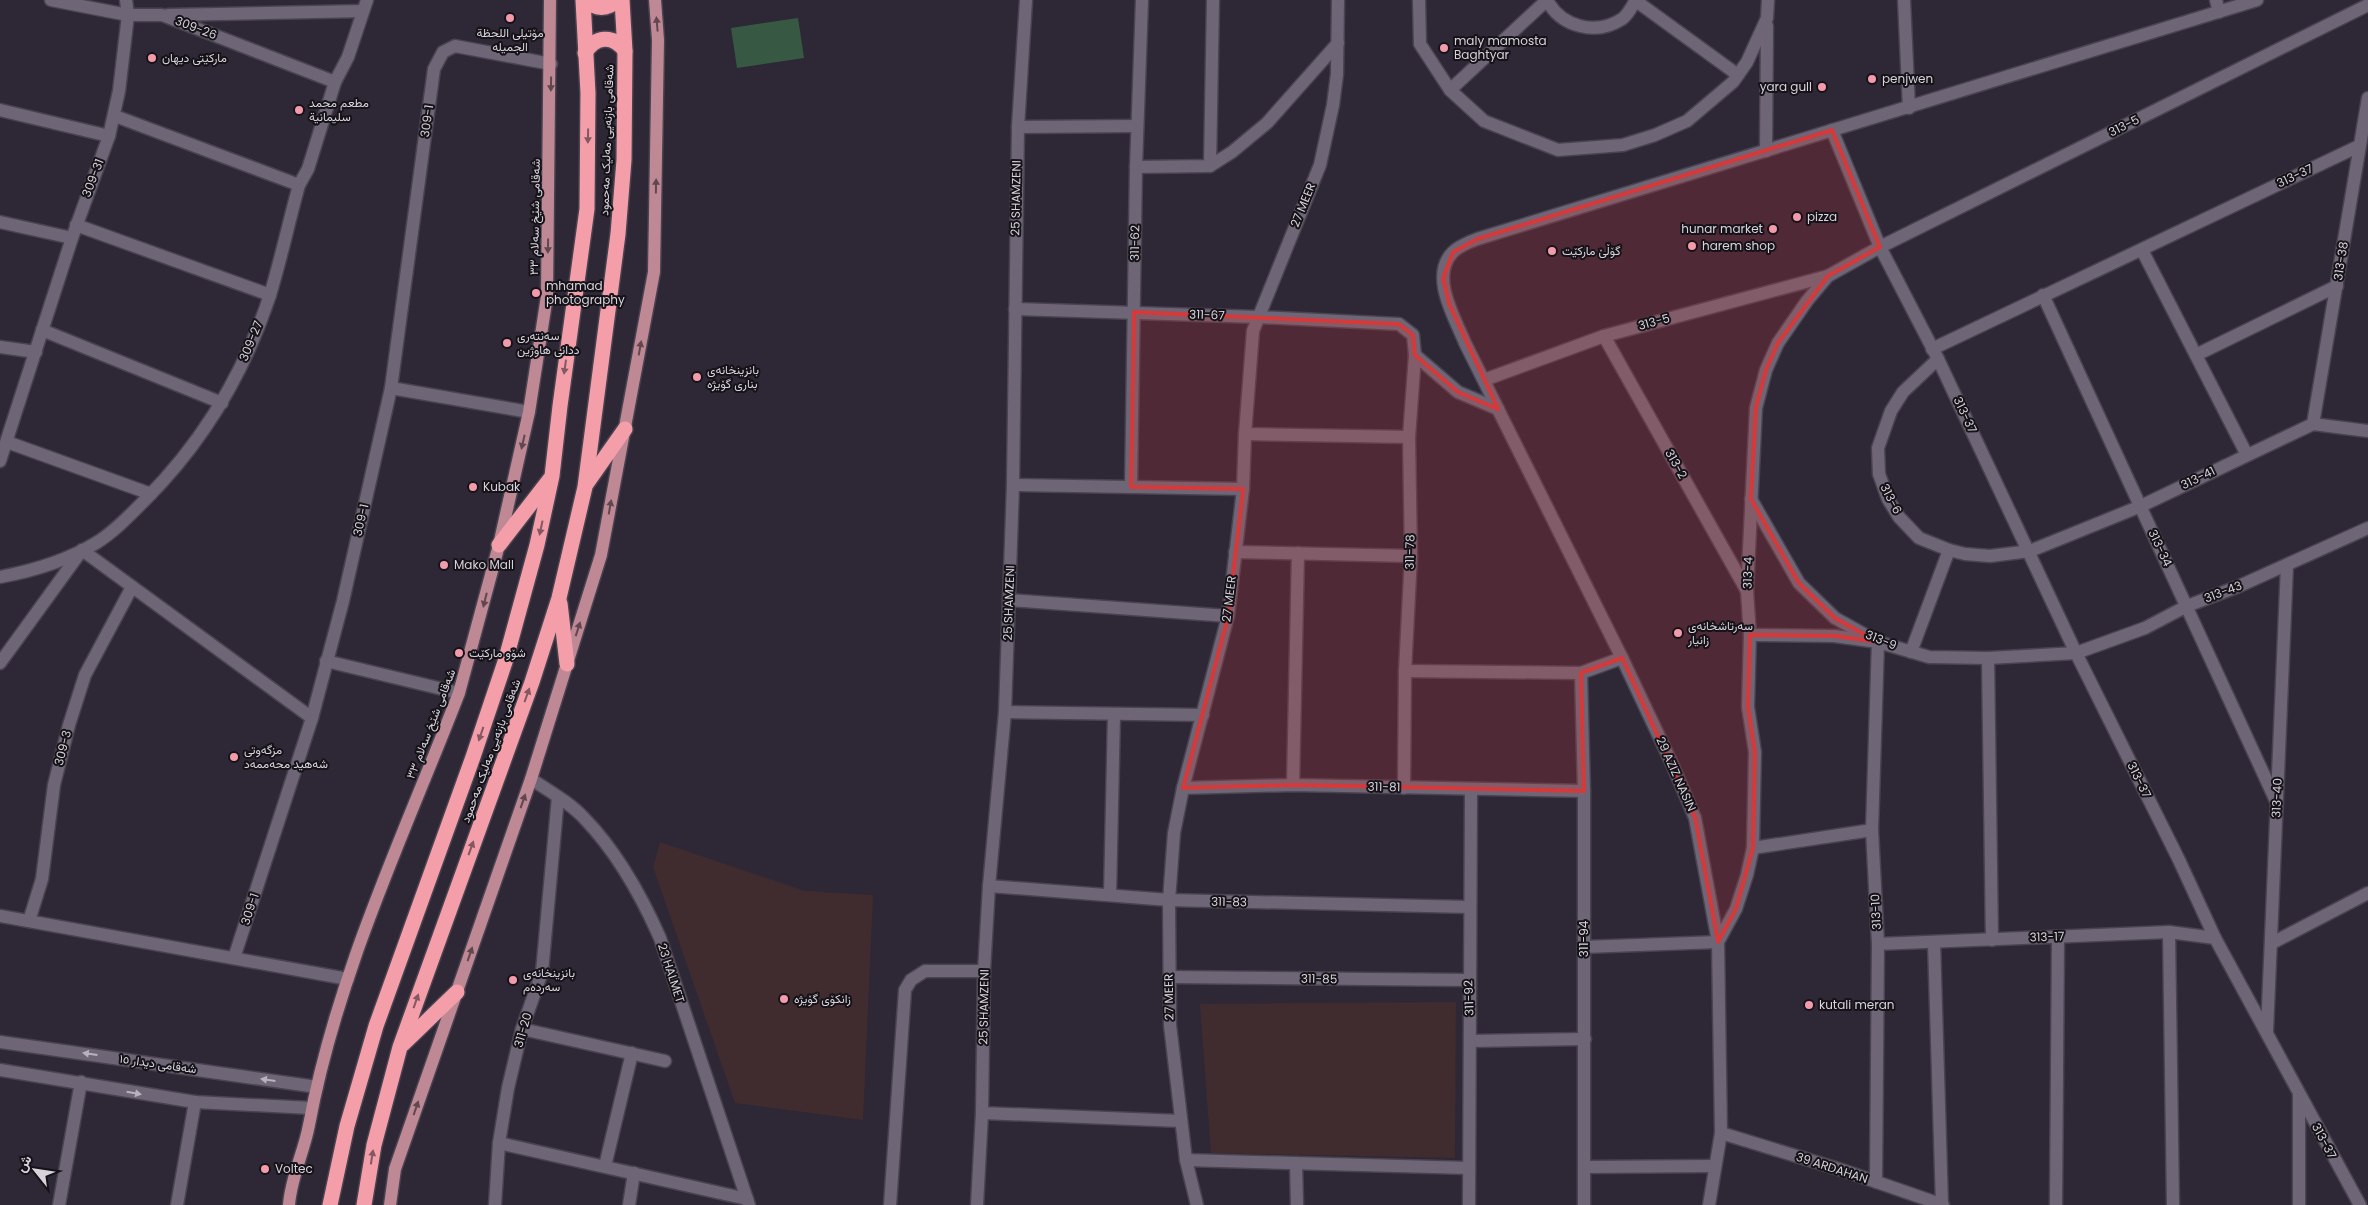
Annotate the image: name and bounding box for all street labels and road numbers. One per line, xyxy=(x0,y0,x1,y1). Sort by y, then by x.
street label: 309-26 xyxy=(173,12,219,43)
street label: شەقامی بازنەیی مەلیک مەحمود xyxy=(595,64,618,216)
street label: 309-1 xyxy=(416,104,437,138)
street label: 313-5 xyxy=(2106,111,2142,140)
street label: 309-31 xyxy=(77,156,108,199)
street label: شەقامی شێخ سەلام ٣٣ xyxy=(525,159,545,275)
street label: 25 SHAMZENI xyxy=(1006,160,1025,236)
street label: 313-37 xyxy=(2274,160,2316,191)
street label: 27 MEER xyxy=(1286,180,1319,230)
street label: 311-62 xyxy=(1126,225,1143,261)
street label: 313-38 xyxy=(2329,240,2352,282)
street label: 311-67 xyxy=(1189,305,1226,324)
street label: 313-5 xyxy=(1636,309,1672,334)
street label: 309-27 xyxy=(235,318,266,364)
street label: 313-37 xyxy=(1950,394,1981,436)
street label: 313-2 xyxy=(1661,446,1692,482)
street label: 313-41 xyxy=(2178,462,2218,493)
street label: 313-6 xyxy=(1877,481,1906,517)
street label: 309-1 xyxy=(349,502,372,538)
street label: 313-34 xyxy=(2144,526,2177,570)
street label: 311-78 xyxy=(1401,534,1418,570)
street label: 313-4 xyxy=(1738,556,1757,589)
street label: 25 SHAMZENI xyxy=(999,565,1018,641)
street label: 27 MEER xyxy=(1217,575,1240,623)
street label: 313-43 xyxy=(2201,577,2244,606)
street label: 313-9 xyxy=(1863,626,1899,653)
street label: شەقامی شێخ سەلام ٣٣ xyxy=(402,666,460,782)
street label: شەقامی بازنەیی مەلیک مەحمود xyxy=(457,677,524,825)
street label: 309-3 xyxy=(50,728,75,767)
street label: 29 AZIZ NASIN xyxy=(1652,734,1700,814)
street label: 313-37 xyxy=(2123,759,2156,801)
street label: 311-81 xyxy=(1367,778,1401,795)
street label: 313-40 xyxy=(2267,778,2286,818)
street label: 309-1 xyxy=(236,891,263,927)
street label: 311-83 xyxy=(1211,893,1247,910)
street label: 313-10 xyxy=(1866,894,1885,930)
street label: 311-94 xyxy=(1575,920,1592,957)
street label: 313-17 xyxy=(2029,927,2065,946)
street label: 23 HALMET xyxy=(654,941,689,1005)
street label: 25 SHAMZENI xyxy=(974,969,993,1045)
street label: 311-85 xyxy=(1301,970,1337,987)
street label: 27 MEER xyxy=(1160,974,1177,1020)
street label: 311-92 xyxy=(1459,980,1478,1016)
street label: 311-20 xyxy=(509,1010,536,1049)
street label: شەقامی دیدار ١٥ xyxy=(118,1050,198,1077)
street label: 313-37 xyxy=(2308,1120,2341,1162)
street label: 39 ARDAHAN xyxy=(1794,1148,1870,1187)

